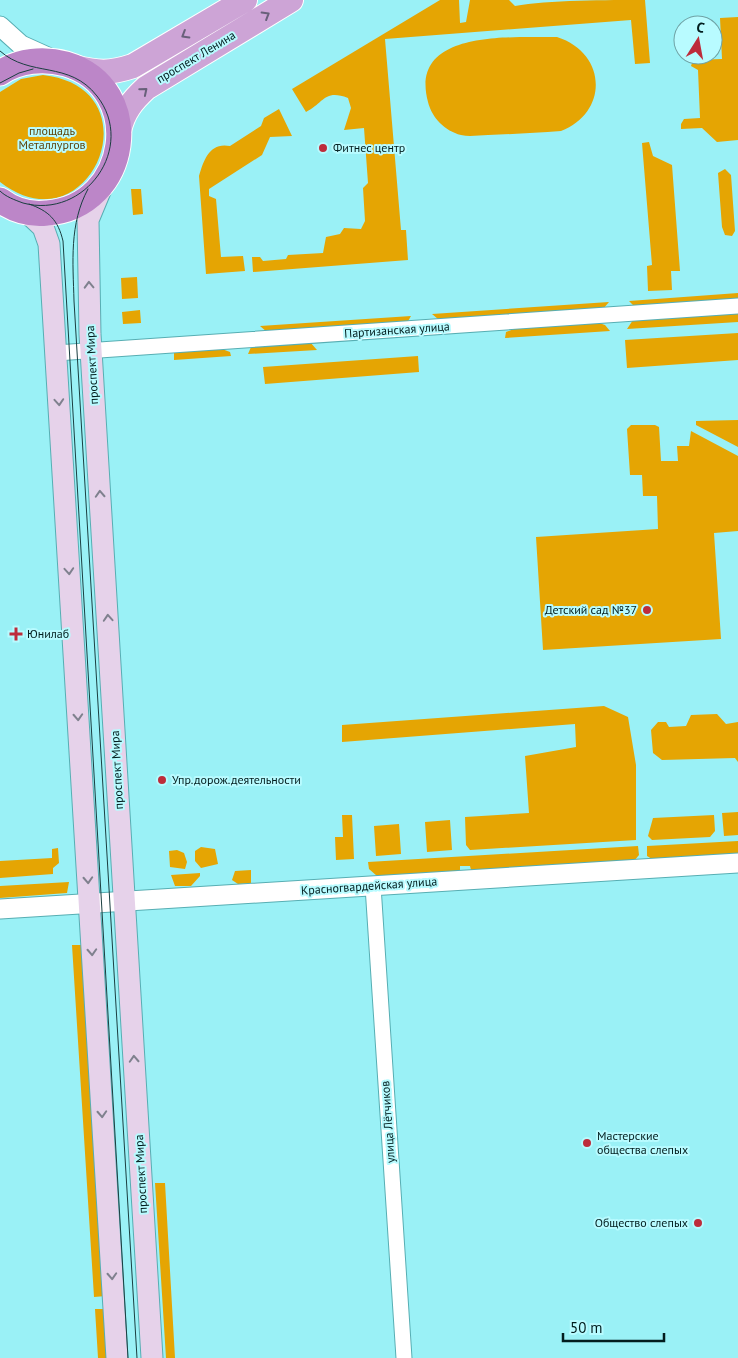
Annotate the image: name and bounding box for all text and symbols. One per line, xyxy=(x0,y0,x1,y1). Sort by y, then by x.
one-way arrow xyxy=(260,12,269,22)
north arrow xyxy=(673,15,723,65)
text: С xyxy=(695,18,706,37)
street label: проспект Ленина xyxy=(154,27,238,86)
one-way arrow xyxy=(182,29,191,39)
one-way arrow xyxy=(138,87,147,96)
park label: площадь Металлургов xyxy=(18,123,86,152)
place label: Фитнес центр xyxy=(333,140,405,155)
marker: Фитнес центр xyxy=(317,142,329,154)
one-way arrow xyxy=(83,281,94,289)
street label: Партизанская улица xyxy=(344,318,450,341)
street label: проспект Мира xyxy=(82,325,101,405)
one-way arrow xyxy=(53,398,64,406)
one-way arrow xyxy=(95,489,106,497)
one-way arrow xyxy=(63,568,74,576)
place label: Детский сад №37 xyxy=(545,602,637,617)
marker: Детский сад №37 xyxy=(641,604,653,616)
one-way arrow xyxy=(102,614,113,622)
place label: Юнилаб xyxy=(27,626,69,641)
marker: Юнилаб xyxy=(9,627,23,641)
one-way arrow xyxy=(72,714,83,722)
street label: проспект Мира xyxy=(107,730,126,810)
place label: Упр.дорож.деятельности xyxy=(172,772,301,787)
marker: Упр.дорож.деятельности xyxy=(156,774,168,786)
street label: Красногвардейская улица xyxy=(300,873,438,898)
one-way arrow xyxy=(82,876,93,884)
one-way arrow xyxy=(87,948,98,956)
one-way arrow xyxy=(129,1055,140,1063)
street label: улица Лётчиков xyxy=(377,1080,398,1164)
one-way arrow xyxy=(96,1110,107,1118)
place label: Мастерские общества слепых xyxy=(597,1128,688,1157)
street label: проспект Мира xyxy=(131,1134,150,1214)
marker: Мастерские общества слепых xyxy=(581,1137,593,1149)
place label: Общество слепых xyxy=(595,1215,688,1230)
marker: Общество слепых xyxy=(692,1217,704,1229)
one-way arrow xyxy=(106,1273,117,1281)
scale bar xyxy=(563,1310,664,1342)
text: 50 m xyxy=(570,1318,603,1337)

